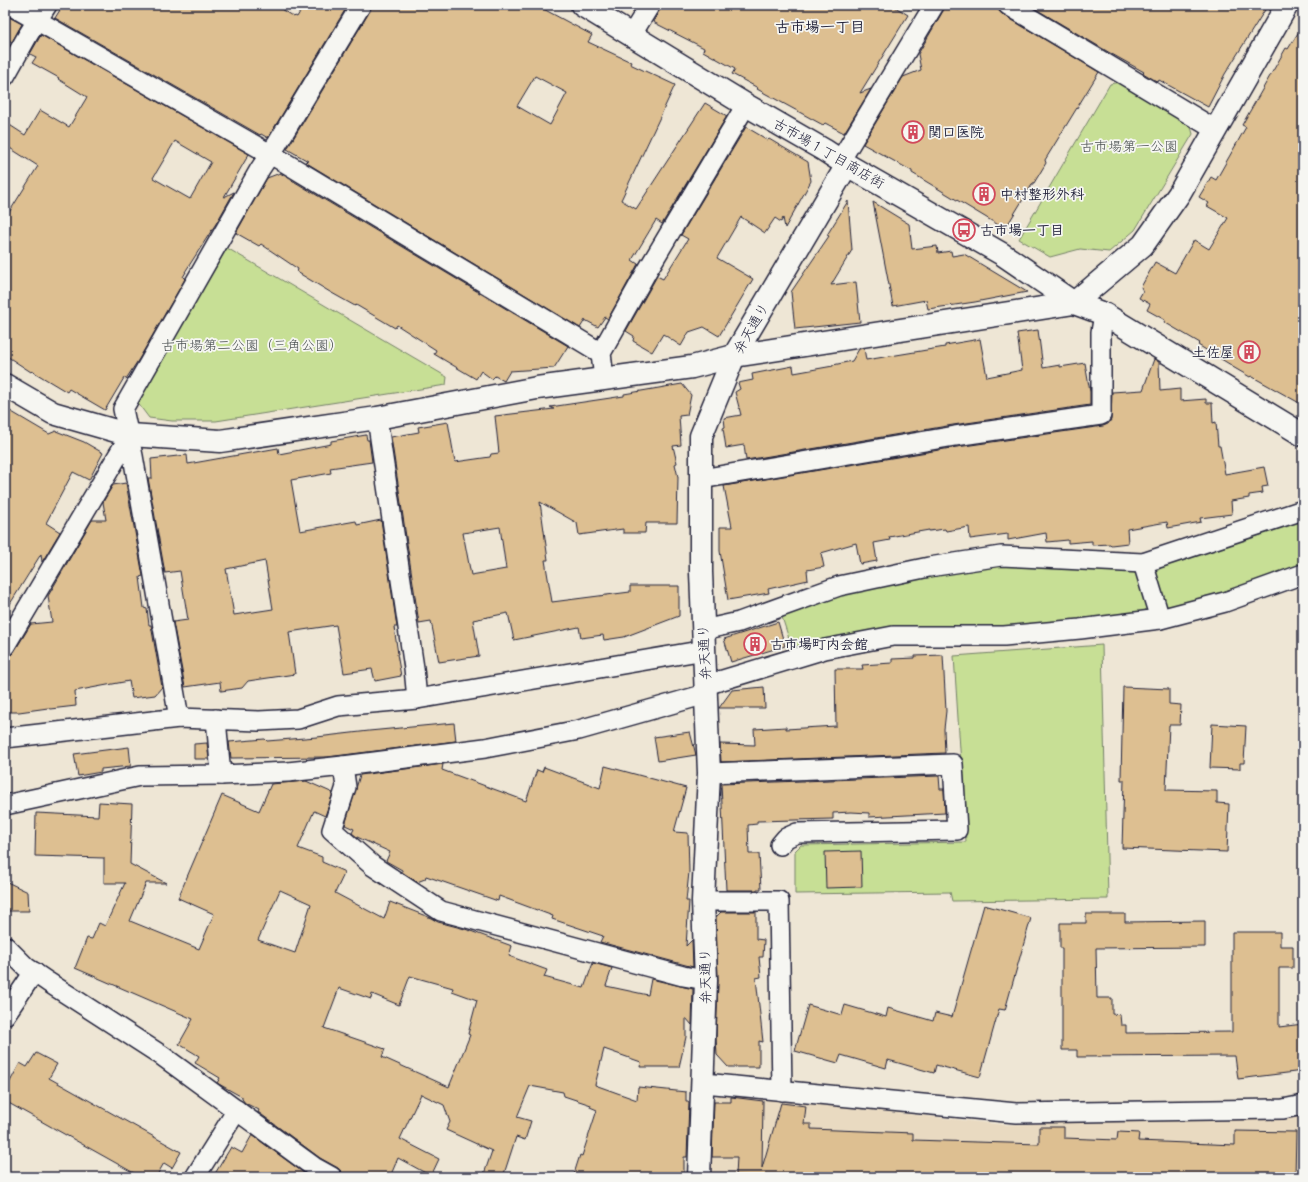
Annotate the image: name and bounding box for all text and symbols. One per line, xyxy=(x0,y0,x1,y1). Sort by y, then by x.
district label: 古市場一丁目 xyxy=(775,18,865,40)
street label: 古市場１丁目商店街 xyxy=(768,115,888,195)
building icon: 関口医院 xyxy=(900,119,926,145)
place label: 関口医院 xyxy=(928,124,984,144)
park label: 古市場第一公園 xyxy=(1080,138,1178,158)
building icon: 中村整形外科 xyxy=(971,181,997,207)
place label: 中村整形外科 xyxy=(1000,186,1085,206)
bus stop icon: 古市場一丁目 xyxy=(951,217,977,243)
place label: 古市場一丁目 xyxy=(980,222,1064,242)
street label: 弁天通り xyxy=(730,300,775,358)
park label: 古市場第二公園（三角公園） xyxy=(161,337,343,357)
building icon: 土佐屋 xyxy=(1236,339,1262,365)
place label: 土佐屋 xyxy=(1192,344,1234,364)
street label: 弁天通り xyxy=(695,623,717,680)
building icon: 古市場町内会館 xyxy=(742,631,768,657)
place label: 古市場町内会館 xyxy=(770,636,868,656)
street label: 弁天通り xyxy=(697,948,717,1004)

